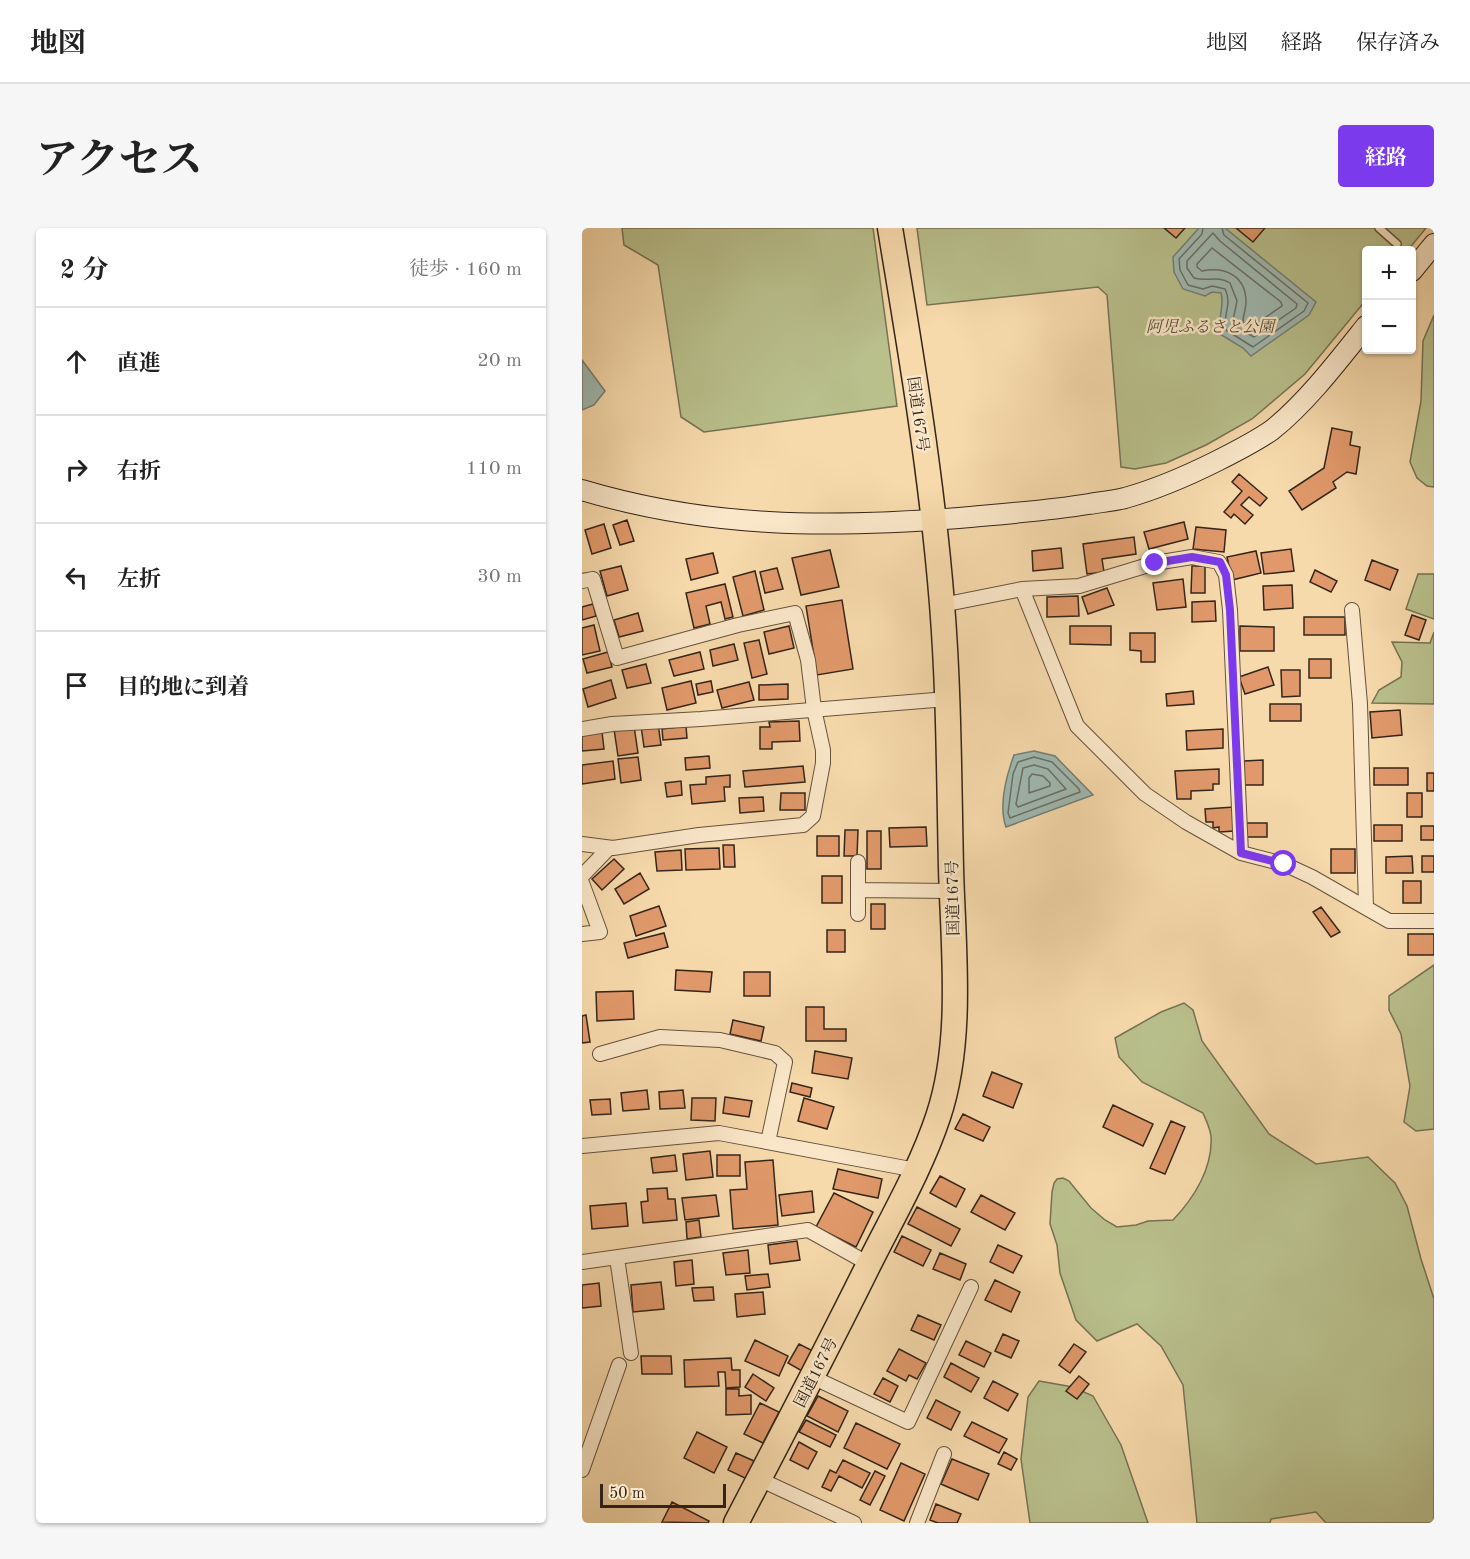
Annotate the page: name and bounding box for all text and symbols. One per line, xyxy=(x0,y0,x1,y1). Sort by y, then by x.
text: 地図 xyxy=(30,31,86,59)
text: 地図 xyxy=(1206,33,1248,54)
text: 経路 xyxy=(1281,33,1323,54)
text: 保存済み xyxy=(1356,33,1440,54)
button: 経路 xyxy=(1338,125,1434,187)
text: アクセス xyxy=(36,141,203,183)
map controls xyxy=(1362,246,1416,354)
button: + xyxy=(1362,246,1416,300)
text: 2 分 xyxy=(60,258,108,284)
text: 徒歩 · 160 m xyxy=(409,260,522,280)
button: − xyxy=(1362,300,1416,354)
park label: 阿児ふるさと公園 xyxy=(1146,318,1277,336)
icon: ahead xyxy=(60,345,93,378)
text: 20 m xyxy=(477,351,522,371)
text: 直進 xyxy=(117,353,161,375)
street label: 国道167号 xyxy=(904,375,932,453)
icon: right xyxy=(60,453,93,486)
text: 110 m xyxy=(466,459,522,479)
text: 右折 xyxy=(117,461,161,483)
route end xyxy=(1141,549,1167,575)
icon: left xyxy=(60,561,93,594)
text: 30 m xyxy=(477,567,522,587)
text: 左折 xyxy=(117,569,161,591)
icon: arrive xyxy=(60,669,93,702)
text: 目的地に到着 xyxy=(117,677,249,699)
route start xyxy=(1270,850,1296,876)
street label: 国道167号 xyxy=(943,860,963,936)
street label: 国道167号 xyxy=(791,1335,841,1410)
scale bar xyxy=(600,1481,726,1508)
text: 50 m xyxy=(609,1486,645,1502)

